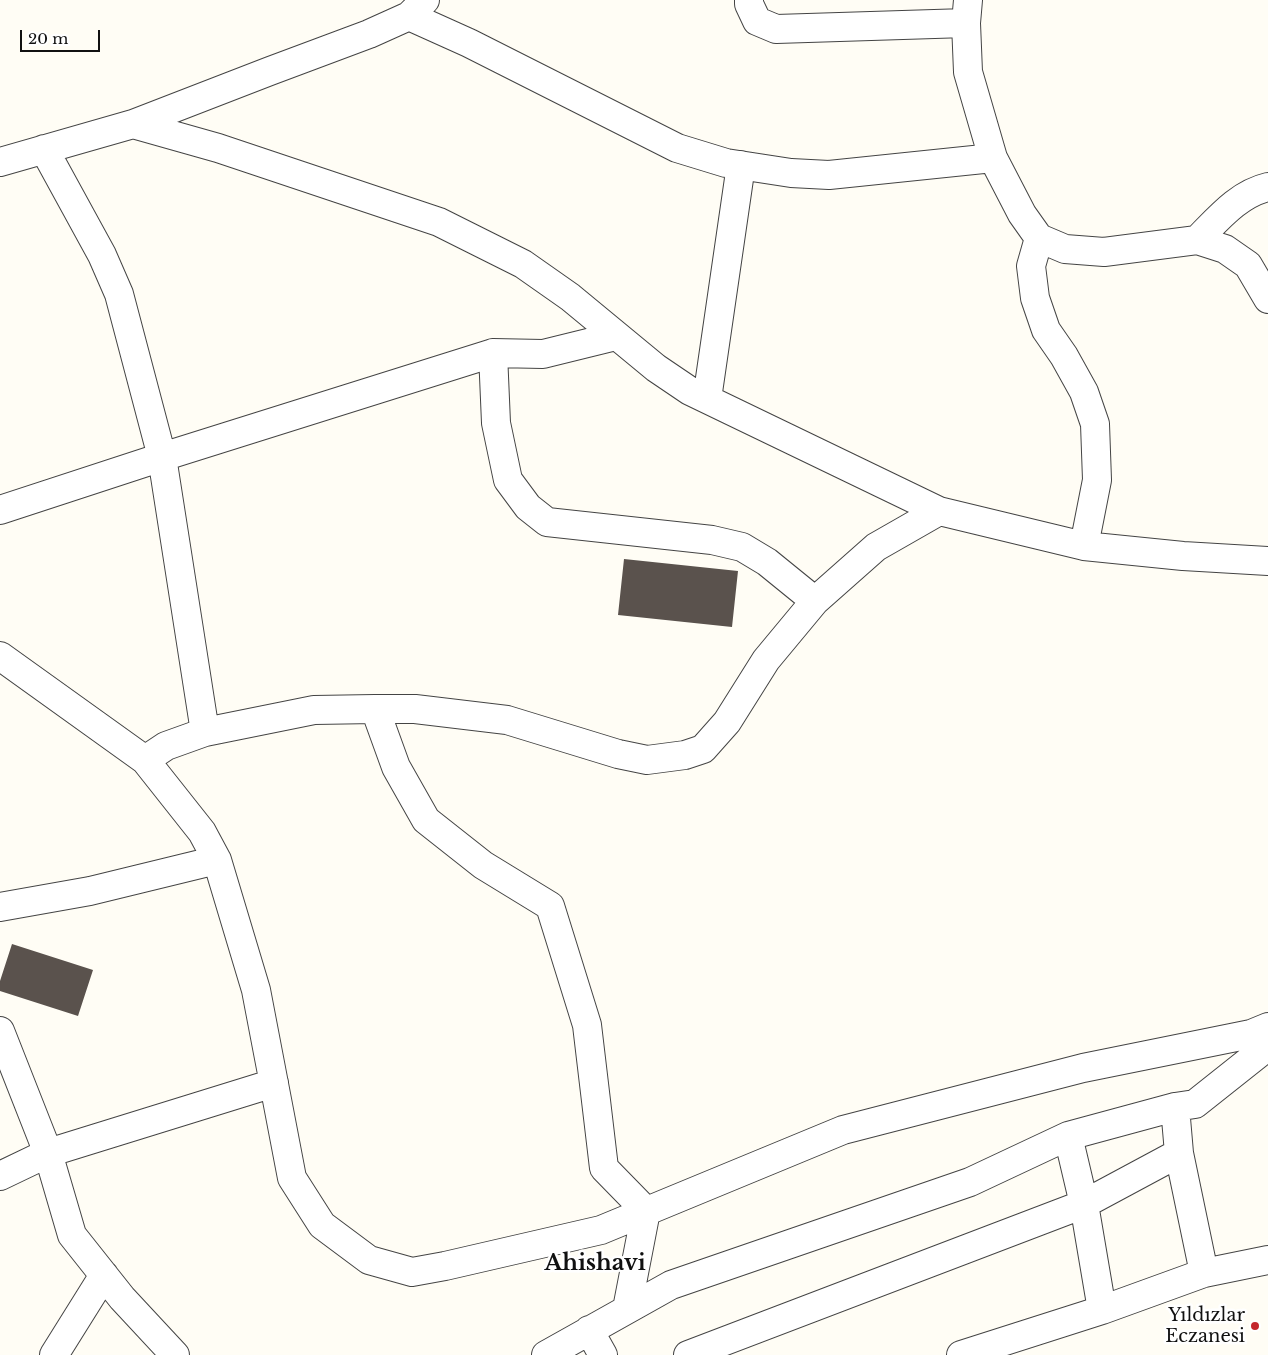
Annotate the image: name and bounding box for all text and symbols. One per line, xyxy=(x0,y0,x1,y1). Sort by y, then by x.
scale bar xyxy=(22,20,102,52)
text: 20 m xyxy=(28,29,68,48)
district label: Ahishavi xyxy=(544,1251,646,1277)
place label: Yıldızlar Eczanesi xyxy=(1165,1305,1245,1348)
marker: Yıldızlar Eczanesi xyxy=(1249,1320,1261,1332)

